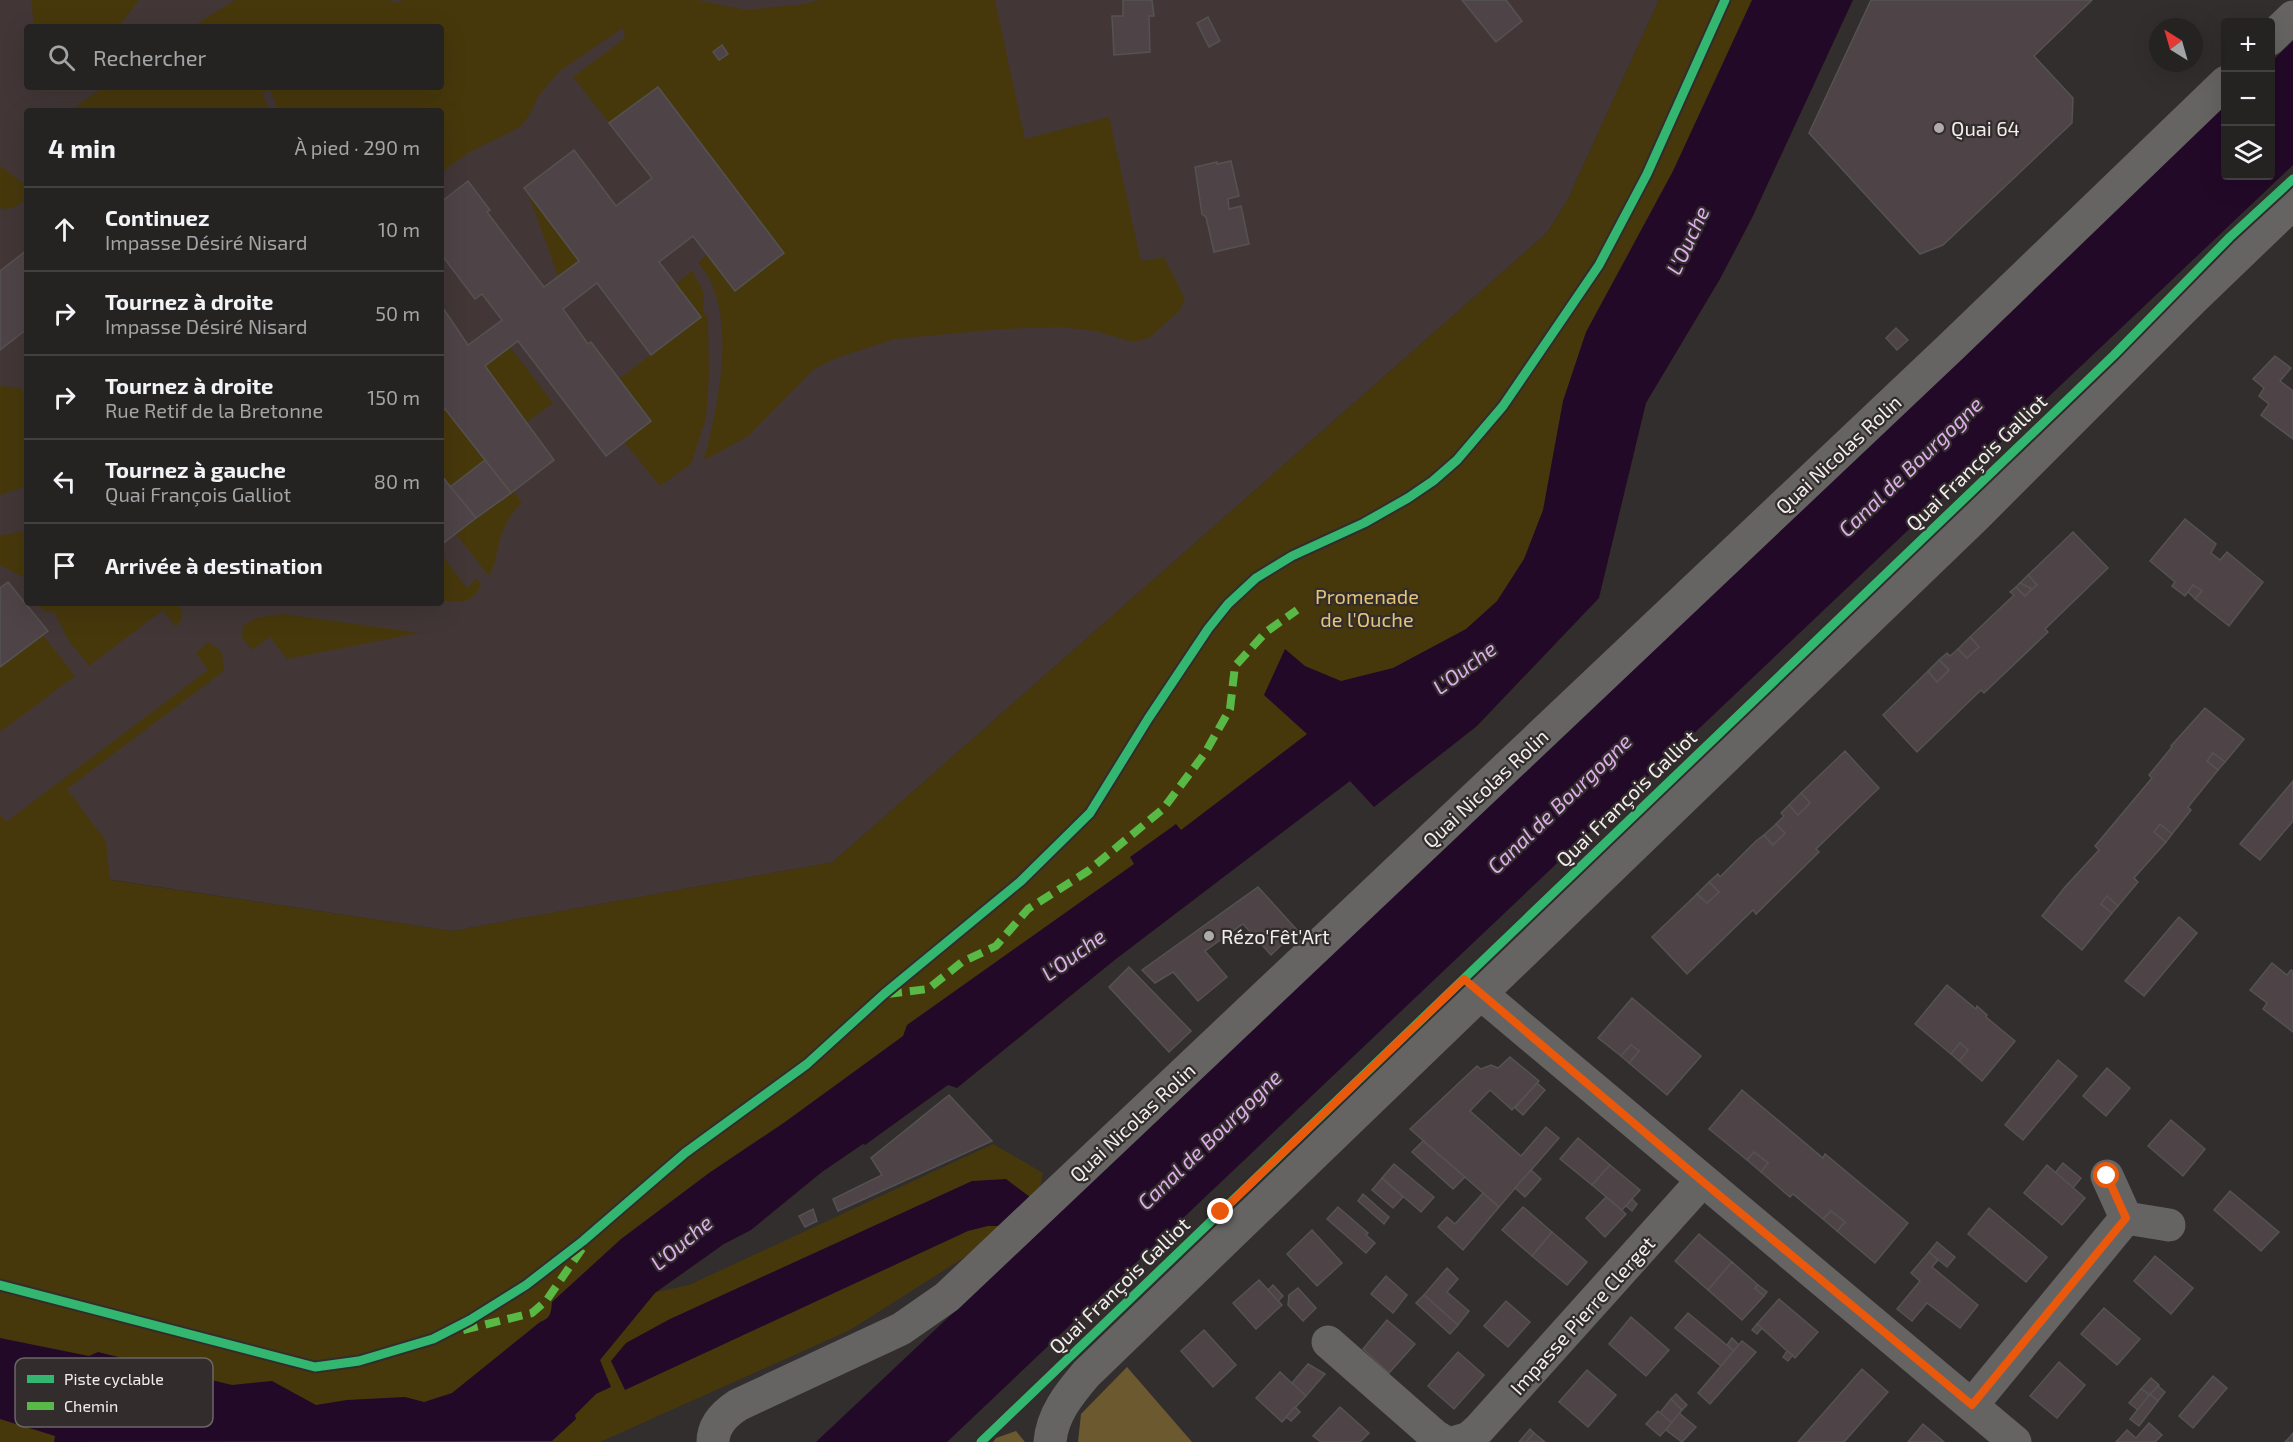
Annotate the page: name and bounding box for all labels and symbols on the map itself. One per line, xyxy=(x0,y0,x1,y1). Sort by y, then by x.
north arrow xyxy=(2149,18,2203,72)
place label: Quai 64 xyxy=(1951,116,2020,140)
marker: Quai 64 xyxy=(1932,121,1946,135)
water label: L'Ouche xyxy=(1660,202,1714,278)
street label: Quai François Galliot xyxy=(1901,388,2052,536)
street label: Quai Nicolas Rolin xyxy=(1770,390,1906,518)
water label: Canal de Bourgogne xyxy=(1833,391,1987,541)
park label: Promenade de l'Ouche xyxy=(1315,584,1419,631)
water label: L'Ouche xyxy=(1427,635,1501,699)
street label: Quai Nicolas Rolin xyxy=(1417,724,1553,852)
street label: Quai François Galliot xyxy=(1551,724,1702,872)
water label: Canal de Bourgogne xyxy=(1482,728,1636,878)
water label: L'Ouche xyxy=(1036,923,1110,985)
place label: Rézo'Fêt'Art xyxy=(1221,924,1330,948)
marker: Rézo'Fêt'Art xyxy=(1202,929,1216,943)
street label: Quai Nicolas Rolin xyxy=(1064,1058,1200,1186)
water label: Canal de Bourgogne xyxy=(1132,1064,1286,1214)
route start xyxy=(2093,1162,2119,1188)
route end xyxy=(1207,1198,1233,1224)
water label: L'Ouche xyxy=(645,1209,717,1275)
street label: Quai François Galliot xyxy=(1044,1211,1195,1359)
street label: Impasse Pierre Clerget xyxy=(1505,1231,1660,1399)
legend xyxy=(15,1358,213,1427)
text: Piste cyclable xyxy=(64,1369,164,1388)
text: Chemin xyxy=(64,1396,118,1415)

